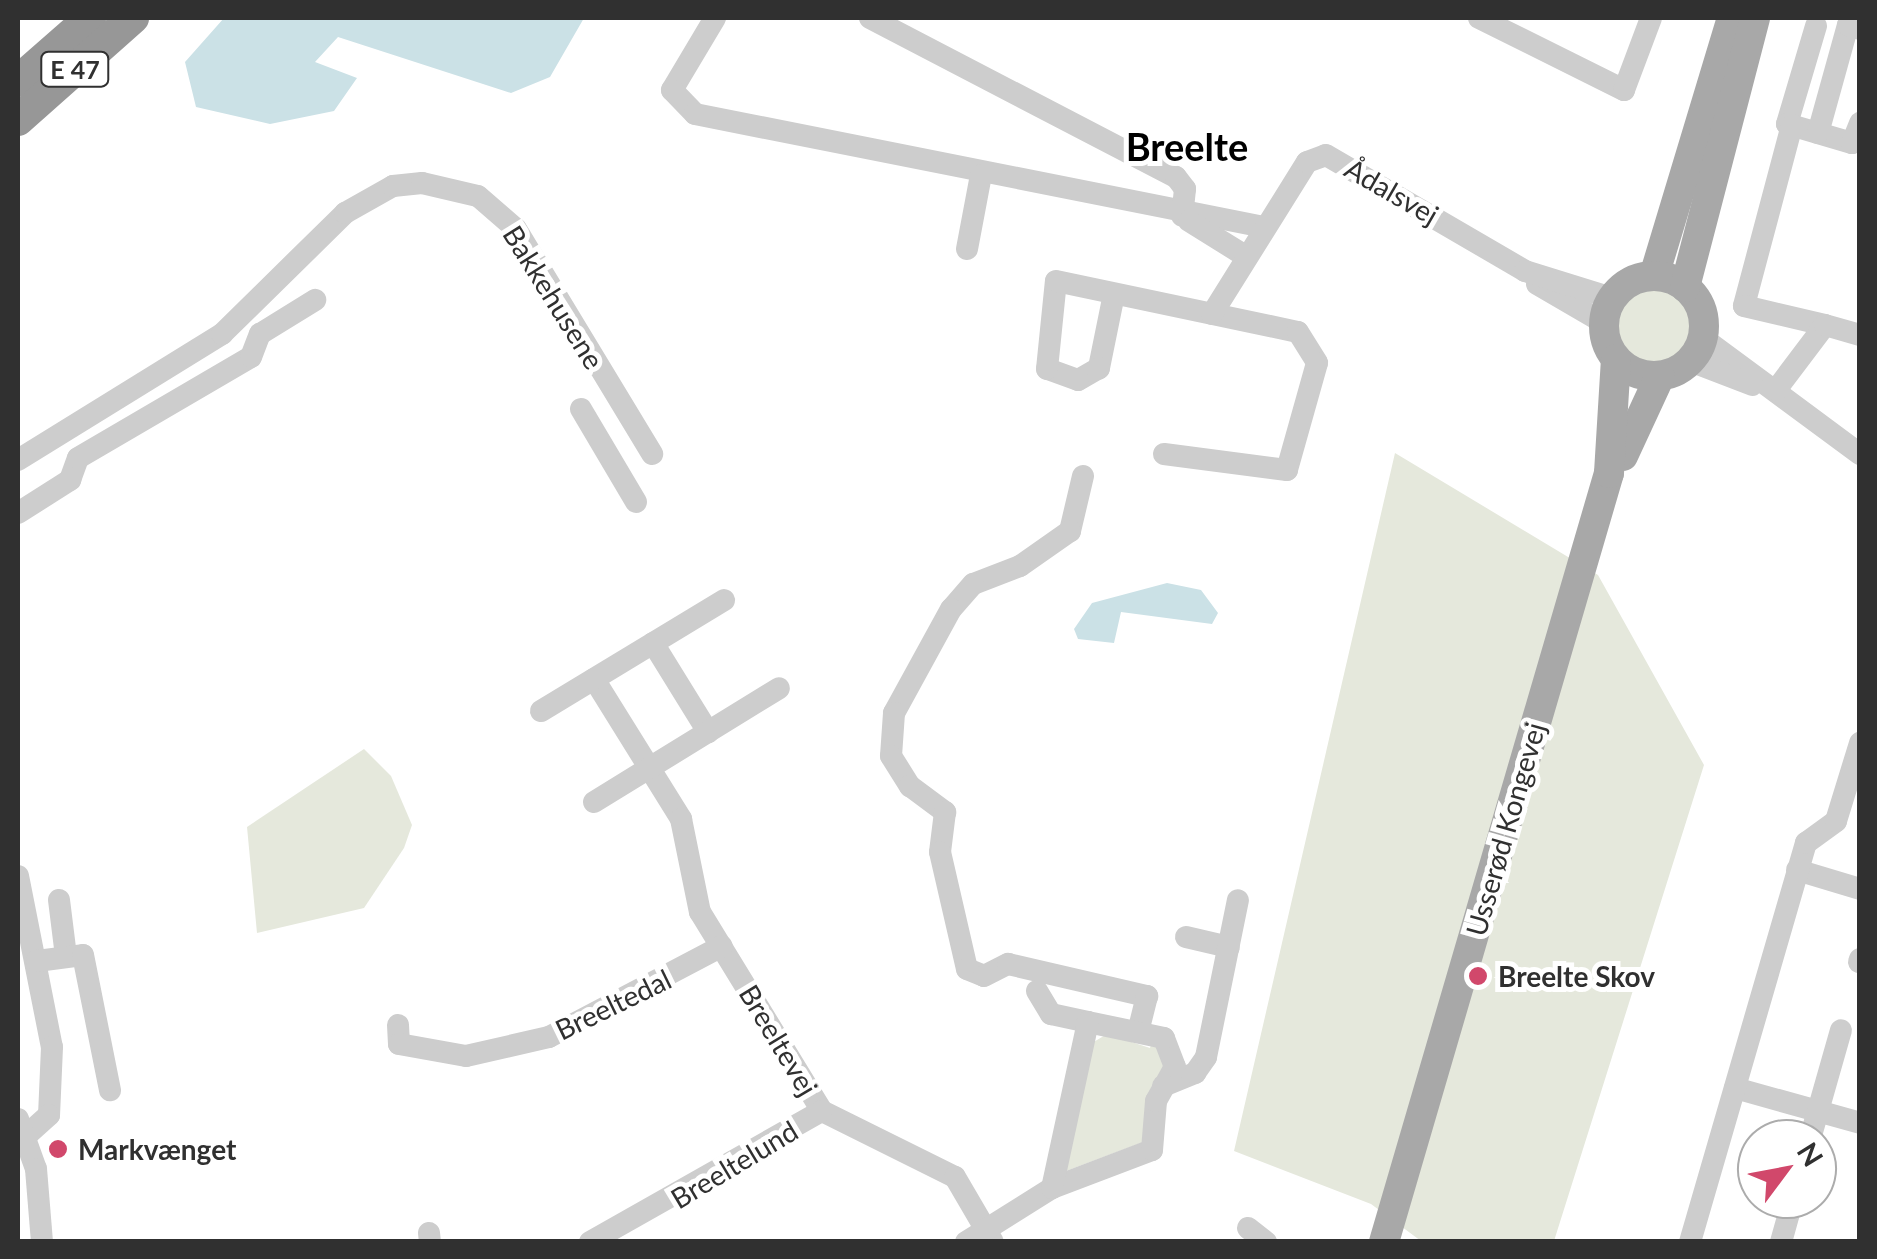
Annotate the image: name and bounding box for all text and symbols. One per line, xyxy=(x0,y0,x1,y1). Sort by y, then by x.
road number: E 47 xyxy=(40,49,110,89)
district label: Breelte xyxy=(1126,124,1248,170)
street label: Ådalsvej xyxy=(1339,151,1445,231)
street label: Bakkehusene xyxy=(497,219,611,375)
street label: Usserød Kongevej xyxy=(1458,718,1552,940)
place label: Breelte Skov xyxy=(1498,959,1655,993)
street label: Breeltedal xyxy=(550,962,676,1046)
marker: Breelte Skov xyxy=(1467,965,1489,987)
street label: Breeltevej xyxy=(733,978,825,1102)
street label: Breeltelund xyxy=(665,1113,803,1215)
north arrow xyxy=(1737,1119,1837,1219)
place label: Markvænget xyxy=(78,1132,236,1166)
text: N xyxy=(1791,1136,1831,1172)
marker: Markvænget xyxy=(47,1138,69,1160)

